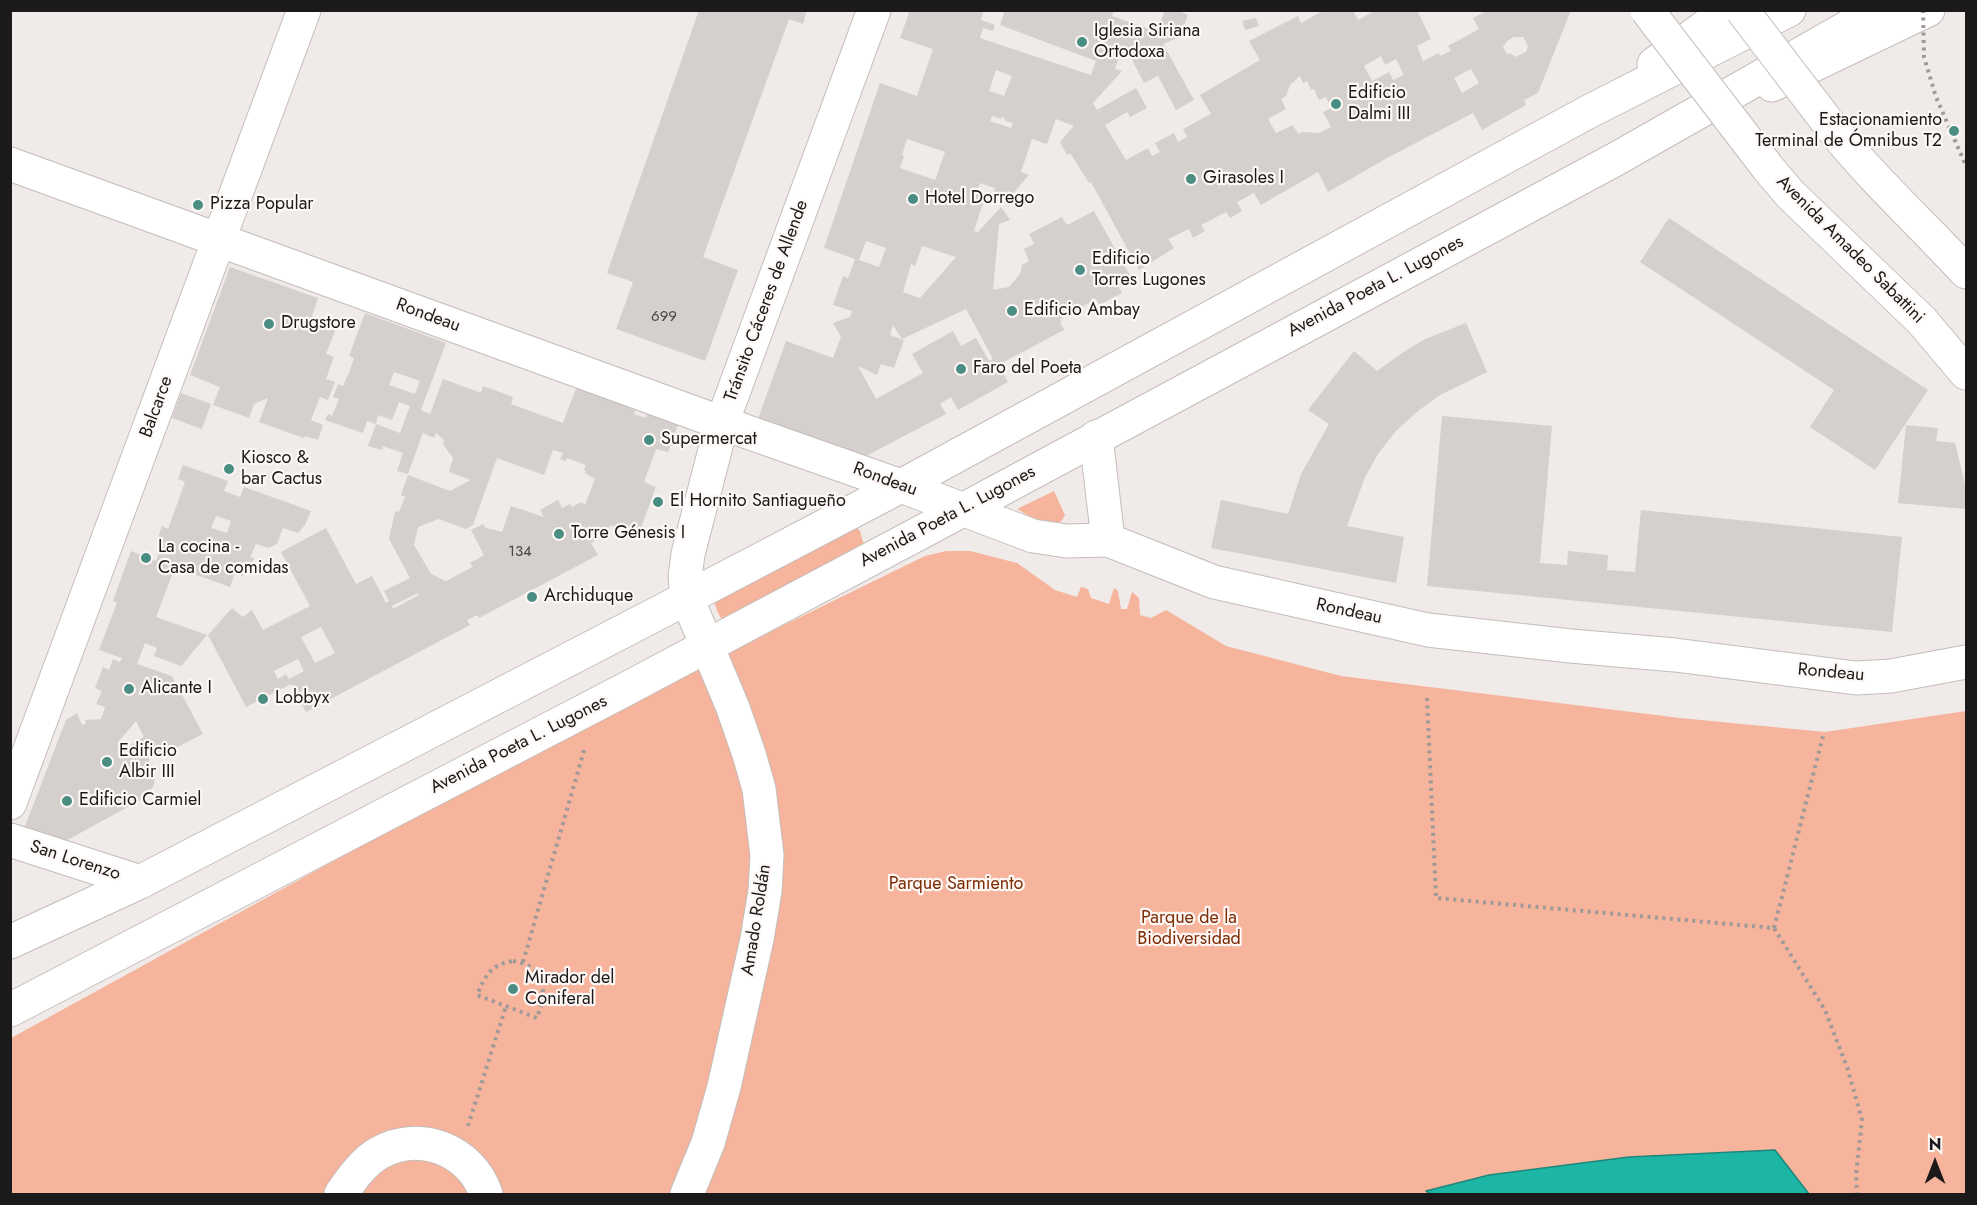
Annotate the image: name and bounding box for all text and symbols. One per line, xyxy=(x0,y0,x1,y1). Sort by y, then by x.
place label: Iglesia Siriana Ortodoxa xyxy=(1094,21,1200,63)
marker: Iglesia Siriana Ortodoxa xyxy=(1075,35,1089,49)
place label: Edificio Dalmi III xyxy=(1348,83,1410,125)
marker: Edificio Dalmi III xyxy=(1329,97,1343,111)
place label: Estacionamiento Terminal de Ómnibus T2 xyxy=(1755,110,1942,152)
marker: Estacionamiento Terminal de Ómnibus T2 xyxy=(1947,124,1961,138)
place label: Girasoles I xyxy=(1203,168,1284,190)
street label: Avenida Amadeo Sabattini xyxy=(1771,171,1929,329)
marker: Girasoles I xyxy=(1184,172,1198,186)
place label: Hotel Dorrego xyxy=(925,188,1034,210)
marker: Hotel Dorrego xyxy=(906,192,920,206)
place label: Pizza Popular xyxy=(210,194,314,216)
street label: Tránsito Cáceres de Allende xyxy=(720,197,814,405)
marker: Pizza Popular xyxy=(191,198,205,212)
street label: Avenida Poeta L. Lugones xyxy=(1284,231,1468,343)
place label: Edificio Torres Lugones xyxy=(1092,249,1206,292)
marker: Edificio Torres Lugones xyxy=(1073,263,1087,277)
street label: Rondeau xyxy=(393,294,463,338)
place label: Edificio Ambay xyxy=(1024,300,1140,322)
marker: Edificio Ambay xyxy=(1005,304,1019,318)
house number: 699 xyxy=(651,308,677,326)
place label: Drugstore xyxy=(281,313,356,335)
marker: Drugstore xyxy=(262,317,276,331)
place label: Faro del Poeta xyxy=(973,358,1082,380)
marker: Faro del Poeta xyxy=(954,362,968,376)
street label: Balcarce xyxy=(136,373,178,441)
place label: Supermercat xyxy=(661,429,757,451)
marker: Supermercat xyxy=(642,433,656,447)
place label: Kiosco & bar Cactus xyxy=(241,448,322,490)
street label: Rondeau xyxy=(850,458,920,502)
street label: Avenida Poeta L. Lugones xyxy=(856,461,1040,573)
marker: Kiosco & bar Cactus xyxy=(222,462,236,476)
place label: El Hornito Santiagueño xyxy=(670,491,846,513)
marker: El Hornito Santiagueño xyxy=(651,495,665,509)
place label: Torre Génesis I xyxy=(571,523,685,545)
marker: Torre Génesis I xyxy=(552,527,566,541)
place label: La cocina - Casa de comidas xyxy=(158,537,289,580)
house number: 134 xyxy=(508,543,532,561)
marker: La cocina - Casa de comidas xyxy=(139,551,153,565)
place label: Archiduque xyxy=(544,586,633,608)
marker: Archiduque xyxy=(525,590,539,604)
street label: Rondeau xyxy=(1314,594,1384,630)
street label: Rondeau xyxy=(1797,659,1865,687)
place label: Alicante I xyxy=(141,678,212,700)
marker: Alicante I xyxy=(122,682,136,696)
place label: Lobbyx xyxy=(275,688,329,710)
street label: Avenida Poeta L. Lugones xyxy=(427,691,611,799)
marker: Lobbyx xyxy=(256,692,270,706)
place label: Edificio Albir III xyxy=(119,741,177,783)
marker: Edificio Albir III xyxy=(100,755,114,769)
place label: Edificio Carmiel xyxy=(79,790,201,812)
marker: Edificio Carmiel xyxy=(60,794,74,808)
street label: San Lorenzo xyxy=(27,836,123,886)
street label: Amado Roldán xyxy=(738,863,776,977)
park label: Parque Sarmiento xyxy=(889,874,1023,896)
park label: Parque de la Biodiversidad xyxy=(1137,908,1241,950)
place label: Mirador del Coniferal xyxy=(525,968,614,1010)
marker: Mirador del Coniferal xyxy=(506,982,520,996)
north arrow xyxy=(1905,1133,1965,1193)
text: N xyxy=(1929,1133,1941,1156)

